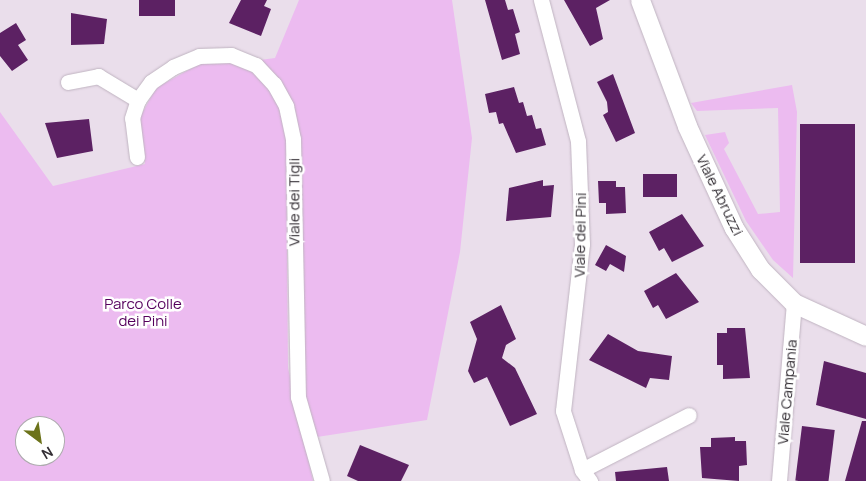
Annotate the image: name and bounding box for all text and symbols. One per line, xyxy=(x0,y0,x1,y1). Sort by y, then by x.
street label: Viale Abruzzi xyxy=(693,152,747,238)
street label: Viale dei Tigli xyxy=(285,158,303,246)
street label: Viale dei Pini xyxy=(570,192,590,278)
park label: Parco Colle dei Pini xyxy=(104,294,182,329)
street label: Viale Campania xyxy=(773,339,801,445)
north arrow xyxy=(15,416,65,466)
text: N xyxy=(38,443,57,464)

